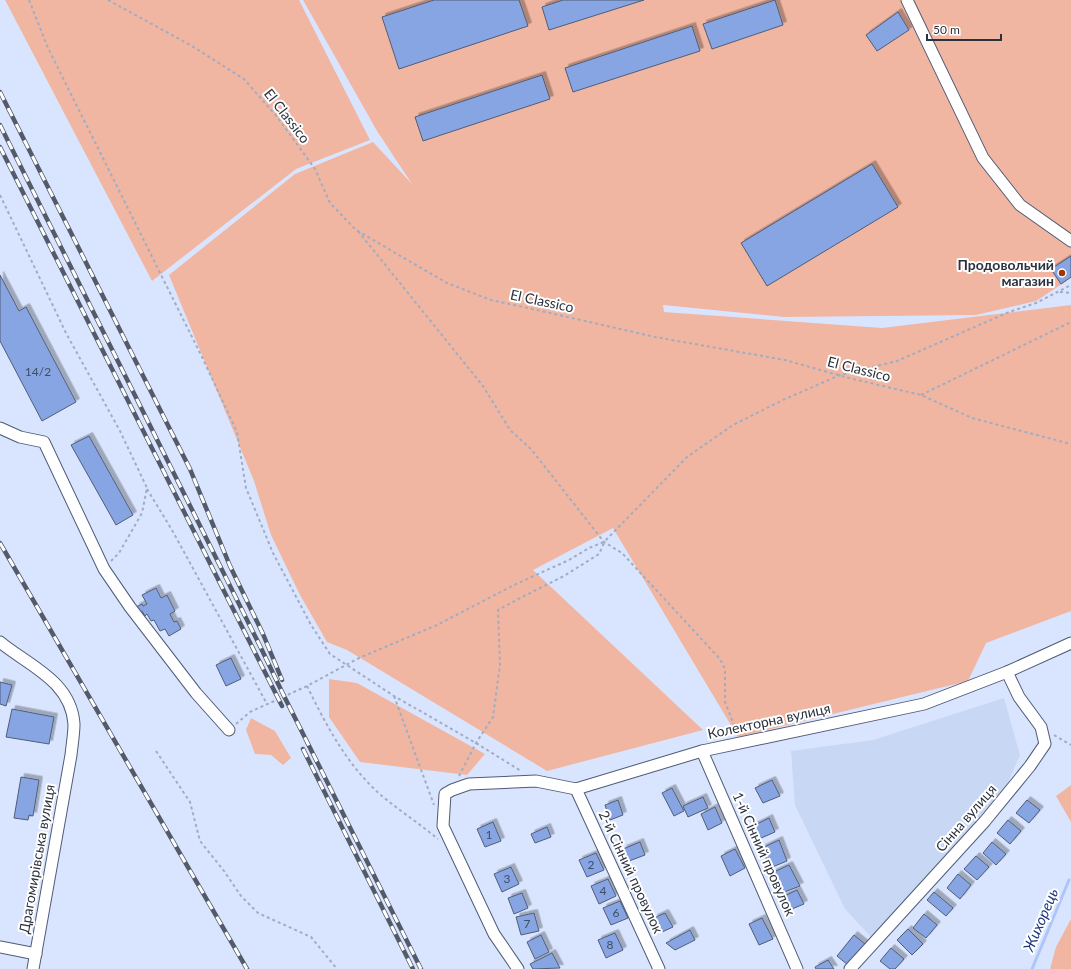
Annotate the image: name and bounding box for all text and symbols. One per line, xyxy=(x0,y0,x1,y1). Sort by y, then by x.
scale bar xyxy=(927,16,1001,42)
text: 50 m xyxy=(933,22,960,37)
street label: El Classico xyxy=(261,85,314,146)
place label: Продовольчий магазин xyxy=(957,256,1054,289)
marker: Продовольчий магазин xyxy=(1057,268,1067,278)
street label: El Classico xyxy=(509,285,575,316)
street label: El Classico xyxy=(826,352,893,385)
house number: 14/2 xyxy=(25,364,51,379)
street label: Колекторна вулиця xyxy=(706,699,832,742)
street label: Сінна вулиця xyxy=(932,780,1000,855)
street label: Драгомирівська вулиця xyxy=(15,783,58,935)
street label: 1-й Сінний провулок xyxy=(730,789,800,919)
street label: 2-й Сінний провулок xyxy=(596,808,668,937)
house number: 1 xyxy=(486,827,493,842)
house number: 2 xyxy=(588,857,595,872)
house number: 3 xyxy=(504,871,511,886)
house number: 4 xyxy=(600,883,607,898)
water label: Жихорець xyxy=(1018,885,1061,955)
house number: 6 xyxy=(613,905,620,920)
house number: 7 xyxy=(524,916,531,931)
house number: 8 xyxy=(607,937,614,952)

